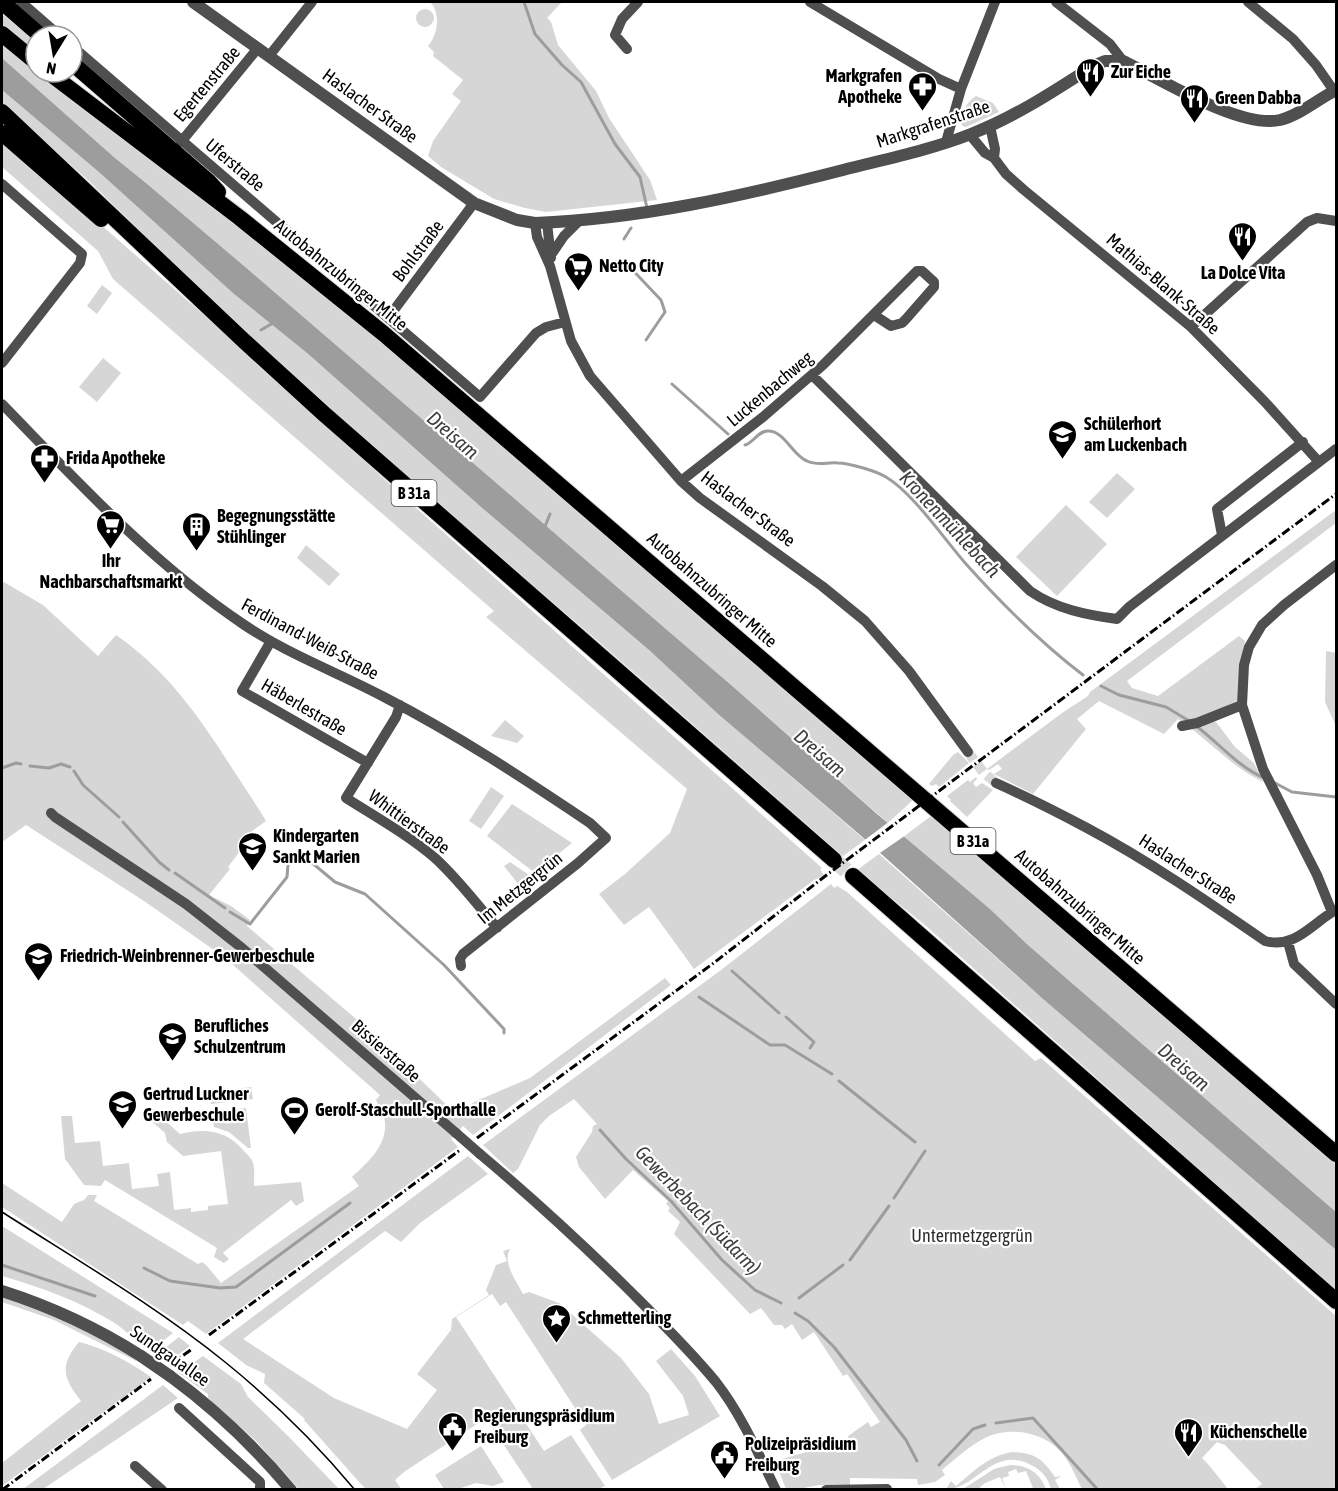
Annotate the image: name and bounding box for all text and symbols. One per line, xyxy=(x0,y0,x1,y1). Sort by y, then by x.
north arrow xyxy=(24,24,84,84)
street label: Egertenstraße xyxy=(169,42,244,126)
restaurant icon: Zur Eiche xyxy=(1074,56,1106,98)
text: N xyxy=(45,59,57,78)
place label: Zur Eiche xyxy=(1111,61,1171,82)
street label: Haslacher Straße xyxy=(319,64,422,147)
place label: Markgrafen Apotheke xyxy=(825,65,902,107)
pharmacy icon: Markgrafen Apotheke xyxy=(907,70,939,112)
restaurant icon: Green Dabba xyxy=(1178,82,1210,124)
place label: Green Dabba xyxy=(1215,87,1301,108)
street label: Markgrafenstraße xyxy=(873,95,992,152)
street label: Uferstraße xyxy=(202,134,269,195)
street label: Autobahnzubringer Mitte xyxy=(271,214,412,335)
street label: Bohlstraße xyxy=(388,216,448,286)
restaurant icon: La Dolce Vita xyxy=(1227,220,1259,262)
street label: Mathias-Blank-Straße xyxy=(1102,229,1224,339)
supermarket icon: Netto City xyxy=(562,250,594,292)
place label: Netto City xyxy=(599,255,664,276)
place label: La Dolce Vita xyxy=(1201,262,1285,283)
street label: Luckenbachweg xyxy=(722,346,817,431)
water label: Dreisam xyxy=(423,406,484,463)
place label: Schülerhort am Luckenbach xyxy=(1084,413,1187,455)
school or university icon: Schülerhort am Luckenbach xyxy=(1047,418,1079,460)
pharmacy icon: Frida Apotheke xyxy=(29,442,61,484)
place label: Frida Apotheke xyxy=(66,447,165,468)
street label: Haslacher Straße xyxy=(697,466,799,551)
water label: Kronenmühlebach xyxy=(895,466,1006,582)
road number: B 31a xyxy=(392,480,436,506)
place label: Begegnungsstätte Stühlinger xyxy=(217,505,336,547)
supermarket icon: Ihr Nachbarschaftsmarkt xyxy=(95,508,127,550)
building icon: Begegnungsstätte Stühlinger xyxy=(180,510,212,552)
street label: Autobahnzubringer Mitte xyxy=(643,528,782,652)
place label: Ihr Nachbarschaftsmarkt xyxy=(40,550,183,592)
street label: Ferdinand-Weiß-Straße xyxy=(238,594,382,684)
street label: Häberlestraße xyxy=(258,674,351,739)
water label: Dreisam xyxy=(790,724,851,781)
street label: Whittierstraße xyxy=(365,785,454,858)
place label: Kindergarten Sankt Marien xyxy=(273,825,360,867)
road number: B 31a xyxy=(950,828,996,854)
street label: Haslacher Straße xyxy=(1135,829,1241,908)
school or university icon: Kindergarten Sankt Marien xyxy=(236,830,268,872)
street label: Autobahnzubringer Mitte xyxy=(1011,845,1150,969)
street label: Im Metzgergrün xyxy=(473,847,566,928)
school or university icon: Friedrich-Weinbrenner-Gewerbeschule xyxy=(23,940,55,982)
place label: Friedrich-Weinbrenner-Gewerbeschule xyxy=(60,945,315,966)
place label: Berufliches Schulzentrum xyxy=(194,1015,286,1057)
street label: Bissierstraße xyxy=(348,1015,425,1086)
school or university icon: Berufliches Schulzentrum xyxy=(157,1020,189,1062)
water label: Dreisam xyxy=(1154,1038,1215,1095)
place label: Gertrud Luckner Gewerbeschule xyxy=(143,1083,249,1125)
school or university icon: Gertrud Luckner Gewerbeschule xyxy=(106,1088,138,1130)
sports icon: Gerolf-Staschull-Sporthalle xyxy=(278,1094,310,1136)
place label: Gerolf-Staschull-Sporthalle xyxy=(315,1099,496,1120)
water label: Gewerbebach (Südarm) xyxy=(631,1140,766,1279)
park label: Untermetzgergrün xyxy=(911,1225,1033,1246)
place icon: Schmetterling xyxy=(541,1302,573,1344)
place label: Schmetterling xyxy=(578,1307,671,1328)
street label: Sundgauallee xyxy=(127,1321,214,1391)
place label: Regierungspräsidium Freiburg xyxy=(474,1405,615,1447)
public building icon: Regierungspräsidium Freiburg xyxy=(437,1410,469,1452)
restaurant icon: Küchenschelle xyxy=(1173,1416,1205,1458)
place label: Küchenschelle xyxy=(1210,1421,1307,1442)
place label: Polizeipräsidium Freiburg xyxy=(745,1433,856,1475)
public building icon: Polizeipräsidium Freiburg xyxy=(708,1438,740,1480)

